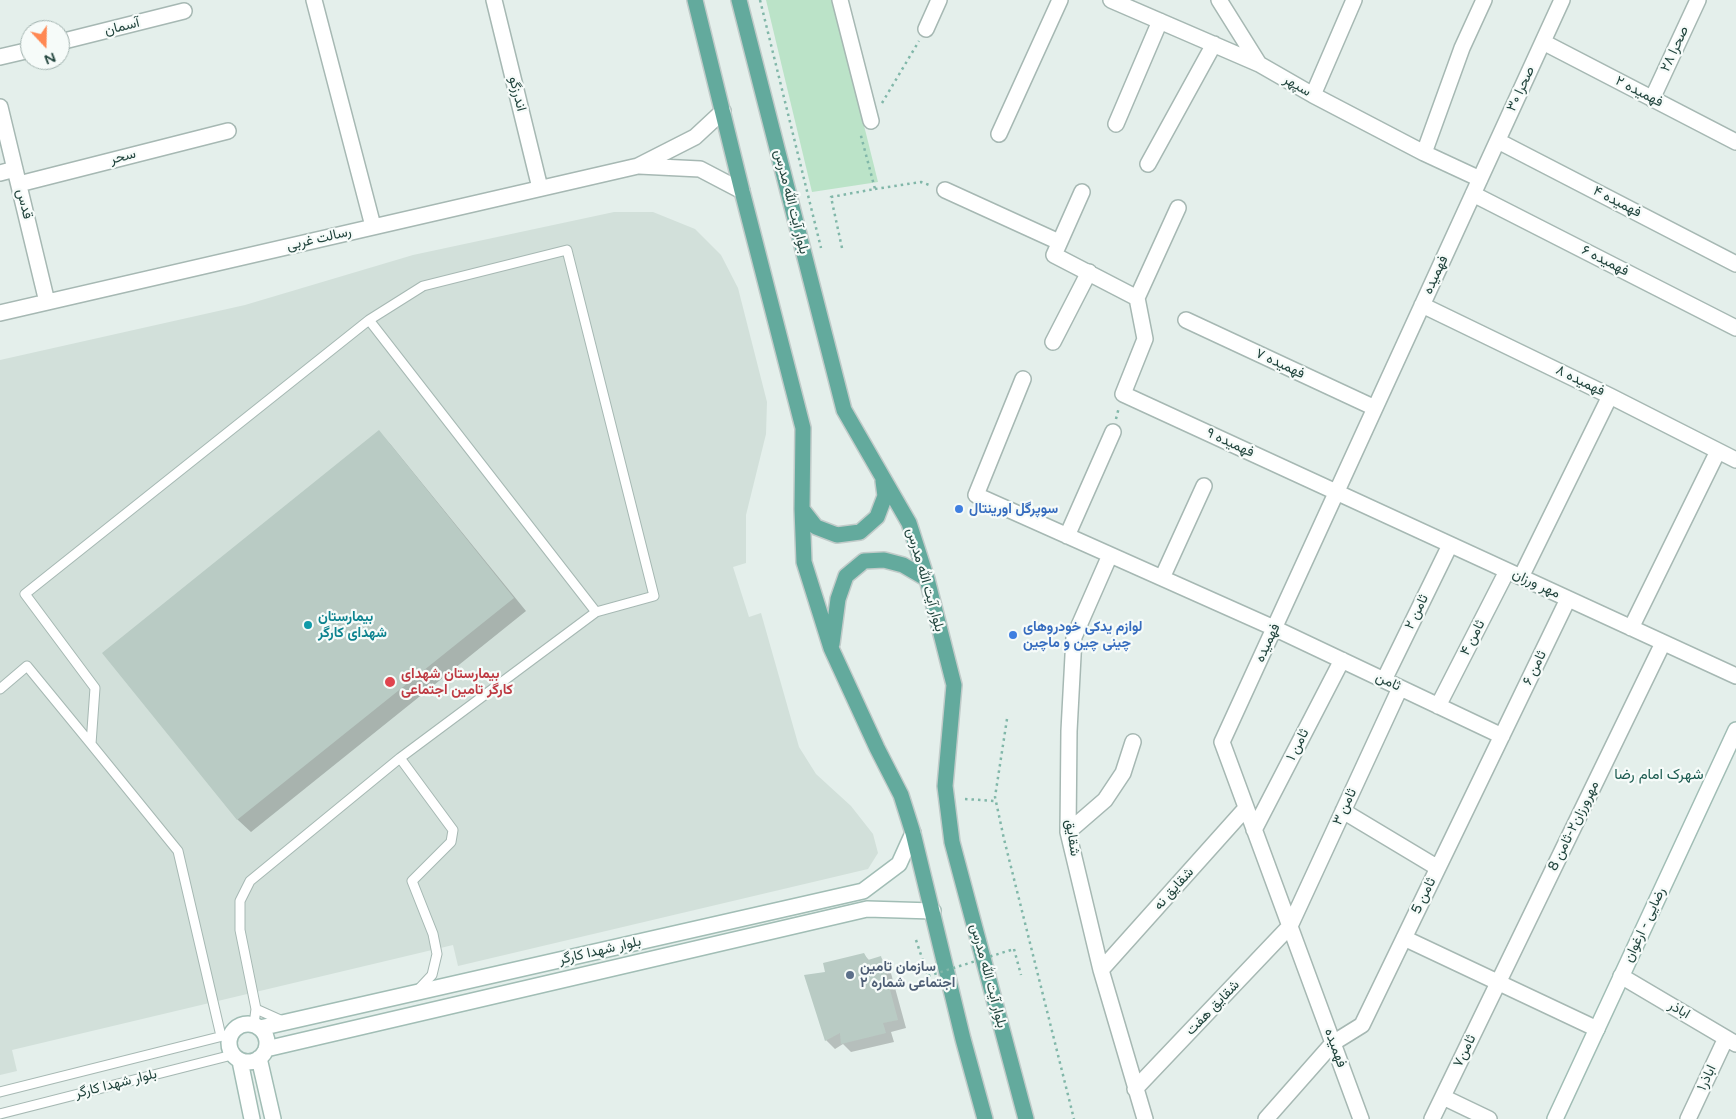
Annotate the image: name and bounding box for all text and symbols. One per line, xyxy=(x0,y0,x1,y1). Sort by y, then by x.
street label: آسمان xyxy=(103,15,141,39)
north arrow xyxy=(20,20,70,70)
street label: صحرا ۲۸ xyxy=(1657,24,1693,74)
text: N xyxy=(42,49,58,68)
street label: صحرا ۳۰ xyxy=(1503,64,1539,114)
street label: سپهر xyxy=(1280,71,1314,101)
street label: فهمیده ۲ xyxy=(1612,73,1666,111)
street label: اندرزگو xyxy=(505,75,529,113)
street label: سحر xyxy=(108,146,138,168)
street label: بلوار آیت الله مدرس xyxy=(770,148,812,256)
street label: فهمیده ۴ xyxy=(1590,183,1644,221)
street label: قدس xyxy=(12,187,36,221)
street label: رسالت غربی xyxy=(285,223,353,255)
street label: فهمیده ۶ xyxy=(1579,242,1631,280)
street label: فهمیده xyxy=(1420,253,1452,297)
street label: فهمیده ۷ xyxy=(1253,345,1307,383)
street label: فهمیده ۸ xyxy=(1553,362,1607,400)
street label: فهمیده ۹ xyxy=(1203,425,1257,461)
place label: سوپرگل اورینتال xyxy=(969,501,1058,517)
marker: سوپرگل اورینتال xyxy=(953,503,965,515)
street label: بلوار آیت الله مدرس xyxy=(902,526,948,634)
street label: مهر ورزان xyxy=(1509,566,1563,602)
street label: ثامن ۲ xyxy=(1401,592,1433,632)
place label: بیمارستان شهدای کارگر xyxy=(318,609,387,642)
street label: ثامن ۴ xyxy=(1457,617,1489,659)
marker: بیمارستان شهدای کارگر xyxy=(302,619,314,631)
place label: لوازم یدکی خودروهای چینی چین و ماچین xyxy=(1023,619,1143,652)
street label: فهمیده xyxy=(1252,621,1284,665)
marker: لوازم یدکی خودروهای چینی چین و ماچین xyxy=(1007,629,1019,641)
street label: ثامن ۶ xyxy=(1519,648,1551,688)
place label: بیمارستان شهدای کارگر تامین اجتماعی xyxy=(401,666,513,699)
street label: ثامن xyxy=(1373,669,1403,695)
marker: بیمارستان شهدای کارگر تامین اجتماعی xyxy=(383,675,397,689)
street label: ثامن ۱ xyxy=(1283,726,1313,764)
district label: شهرک امام رضا xyxy=(1614,766,1704,784)
street label: مهرورزان۲-ثامن 8 xyxy=(1545,778,1603,874)
street label: ثامن ۳ xyxy=(1329,786,1361,828)
street label: شقایق xyxy=(1061,819,1083,857)
street label: شقایق نه xyxy=(1150,864,1198,914)
street label: ثامن 5 xyxy=(1408,875,1440,917)
street label: رضایی - ارغوان xyxy=(1620,885,1670,965)
street label: بلوار آیت الله مدرس xyxy=(966,922,1010,1030)
street label: بلوار شهدا کارگر xyxy=(557,933,643,969)
place label: سازمان تامین اجتماعی شماره ۲ xyxy=(860,959,955,992)
marker: سازمان تامین اجتماعی شماره ۲ xyxy=(844,969,856,981)
street label: شقایق هفت xyxy=(1183,977,1243,1039)
street label: اباذر xyxy=(1665,997,1693,1023)
street label: فهمیده xyxy=(1320,1026,1350,1070)
street label: ثامن۷ xyxy=(1450,1032,1480,1070)
street label: اباذر۱ xyxy=(1694,1062,1720,1094)
street label: بلوار شهدا کارگر xyxy=(73,1066,159,1102)

